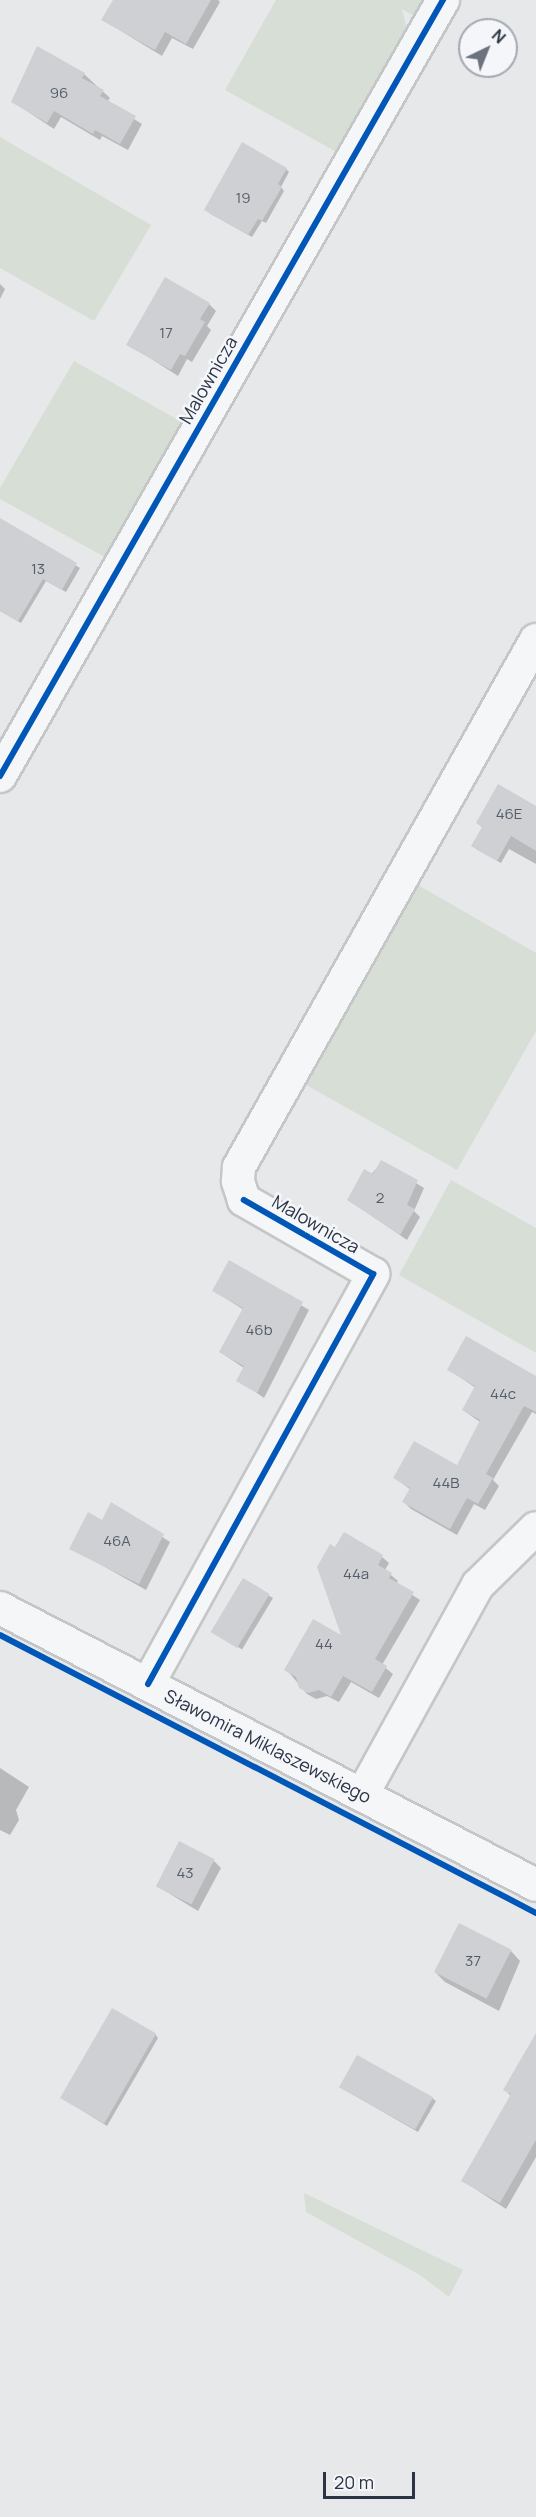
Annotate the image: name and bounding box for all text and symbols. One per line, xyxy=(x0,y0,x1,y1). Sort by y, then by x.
north arrow xyxy=(458,18,518,78)
text: N xyxy=(487,24,511,48)
house number: 96 xyxy=(50,84,68,102)
house number: 19 xyxy=(235,189,251,207)
house number: 17 xyxy=(159,324,173,342)
street label: Malownicza xyxy=(174,332,242,428)
house number: 13 xyxy=(31,560,45,578)
house number: 46E xyxy=(496,805,522,823)
house number: 2 xyxy=(376,1189,384,1207)
street label: Malownicza xyxy=(268,1190,364,1258)
house number: 46b xyxy=(245,1321,273,1339)
house number: 44c xyxy=(490,1385,516,1403)
house number: 44B xyxy=(432,1474,460,1492)
house number: 46A xyxy=(103,1532,131,1550)
house number: 44a xyxy=(343,1565,369,1583)
house number: 44 xyxy=(315,1635,333,1653)
street label: Sławomira Miklaszewskiego xyxy=(161,1684,375,1808)
house number: 43 xyxy=(176,1864,194,1882)
house number: 37 xyxy=(465,1952,481,1970)
scale bar xyxy=(326,2460,418,2498)
text: 20 m xyxy=(334,2470,374,2494)

